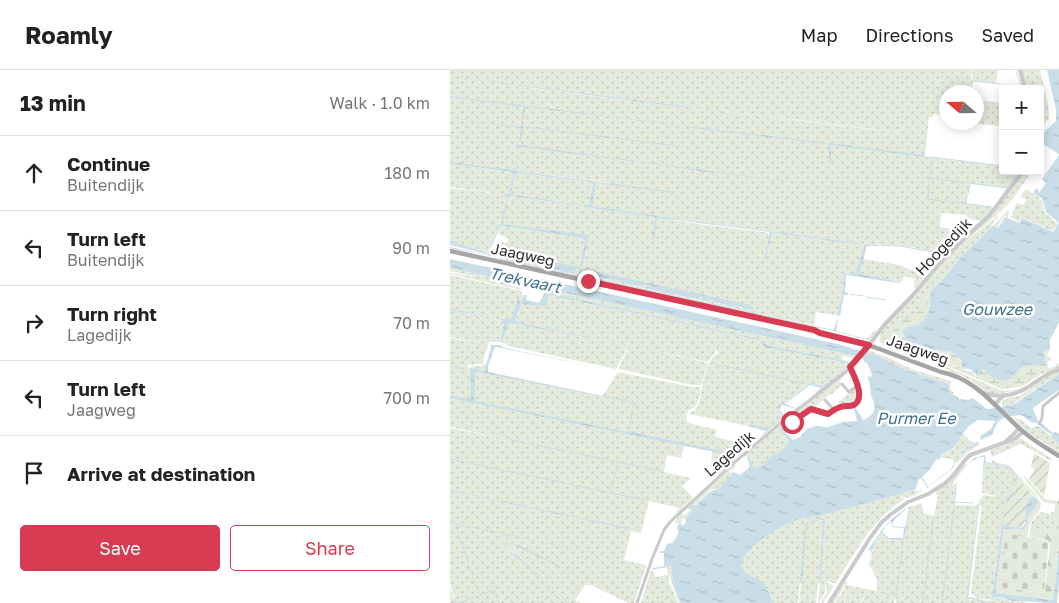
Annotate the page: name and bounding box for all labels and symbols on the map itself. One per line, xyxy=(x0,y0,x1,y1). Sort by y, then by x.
north arrow xyxy=(939,85,984,130)
street label: Hoogedijk xyxy=(911,213,975,279)
street label: Jaagweg xyxy=(490,238,556,270)
water label: Trekvaart xyxy=(487,263,564,298)
route end xyxy=(577,270,600,293)
water label: Gouwzee xyxy=(962,299,1034,319)
street label: Jaagweg xyxy=(885,330,951,368)
water label: Purmer Ee xyxy=(877,408,957,428)
route start xyxy=(781,411,804,434)
street label: Lagedijk xyxy=(700,426,758,480)

